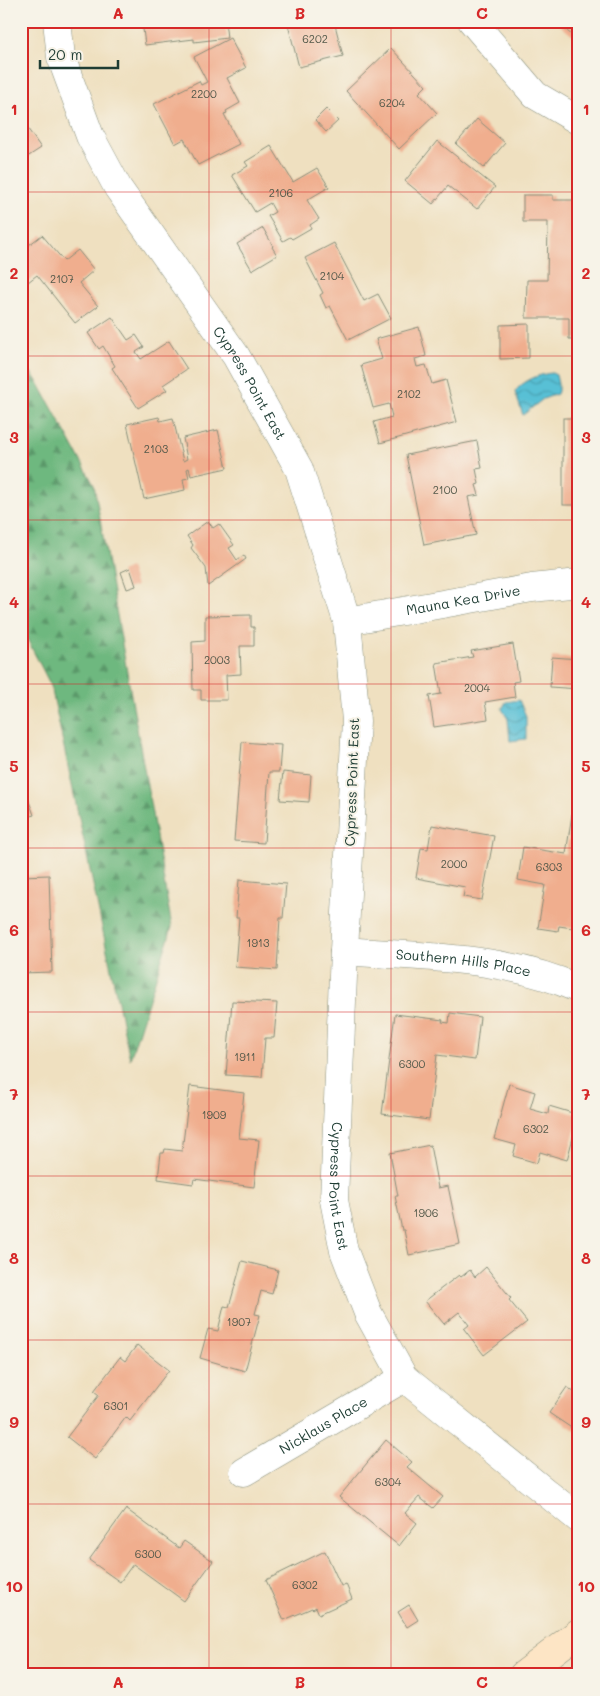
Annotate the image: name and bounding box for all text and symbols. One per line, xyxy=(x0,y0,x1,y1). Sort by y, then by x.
text: A xyxy=(112,2,124,23)
text: B xyxy=(295,2,305,23)
text: C xyxy=(476,2,488,23)
house number: 6202 xyxy=(302,31,328,46)
scale bar xyxy=(40,38,118,70)
text: 20 m xyxy=(48,44,82,64)
house number: 2200 xyxy=(191,86,217,101)
house number: 6204 xyxy=(379,95,406,110)
text: 1 xyxy=(10,98,18,119)
text: 1 xyxy=(582,98,590,119)
house number: 2106 xyxy=(269,185,293,200)
text: 2 xyxy=(10,262,19,283)
text: 2 xyxy=(582,262,591,283)
house number: 2104 xyxy=(320,268,345,283)
house number: 2107 xyxy=(50,271,74,286)
street label: Cypress Point East xyxy=(209,322,291,443)
house number: 2102 xyxy=(397,386,421,401)
text: 3 xyxy=(9,426,19,447)
text: 3 xyxy=(581,426,591,447)
house number: 2103 xyxy=(144,441,169,456)
house number: 2100 xyxy=(433,482,458,497)
street label: Mauna Kea Drive xyxy=(404,580,522,619)
text: 4 xyxy=(9,591,19,612)
text: 4 xyxy=(581,591,591,612)
house number: 2003 xyxy=(204,652,231,667)
house number: 2004 xyxy=(464,680,491,695)
street label: Cypress Point East xyxy=(340,717,363,847)
text: 5 xyxy=(9,755,19,776)
text: 5 xyxy=(581,755,591,776)
house number: 2000 xyxy=(441,856,467,871)
house number: 6303 xyxy=(536,859,563,874)
text: 6 xyxy=(9,919,19,940)
text: 6 xyxy=(581,919,591,940)
house number: 1913 xyxy=(247,935,270,950)
street label: Southern Hills Place xyxy=(395,944,533,981)
house number: 1911 xyxy=(234,1049,256,1064)
house number: 6300 xyxy=(399,1056,426,1071)
text: 7 xyxy=(10,1083,19,1104)
text: 7 xyxy=(582,1083,591,1104)
house number: 1909 xyxy=(202,1107,227,1122)
house number: 6302 xyxy=(523,1121,549,1136)
street label: Cypress Point East xyxy=(325,1122,354,1252)
house number: 1906 xyxy=(414,1205,438,1220)
text: 8 xyxy=(9,1247,19,1268)
text: 8 xyxy=(581,1247,591,1268)
house number: 1907 xyxy=(227,1314,251,1329)
street label: Nicklaus Place xyxy=(275,1392,371,1458)
house number: 6301 xyxy=(104,1398,128,1413)
text: 9 xyxy=(9,1411,19,1432)
text: 9 xyxy=(581,1411,591,1432)
house number: 6304 xyxy=(375,1474,402,1489)
house number: 6300 xyxy=(135,1546,162,1561)
text: 10 xyxy=(5,1575,23,1596)
text: 10 xyxy=(577,1575,595,1596)
house number: 6302 xyxy=(292,1577,318,1592)
text: A xyxy=(112,1671,124,1692)
text: B xyxy=(295,1671,305,1692)
text: C xyxy=(476,1671,488,1692)

